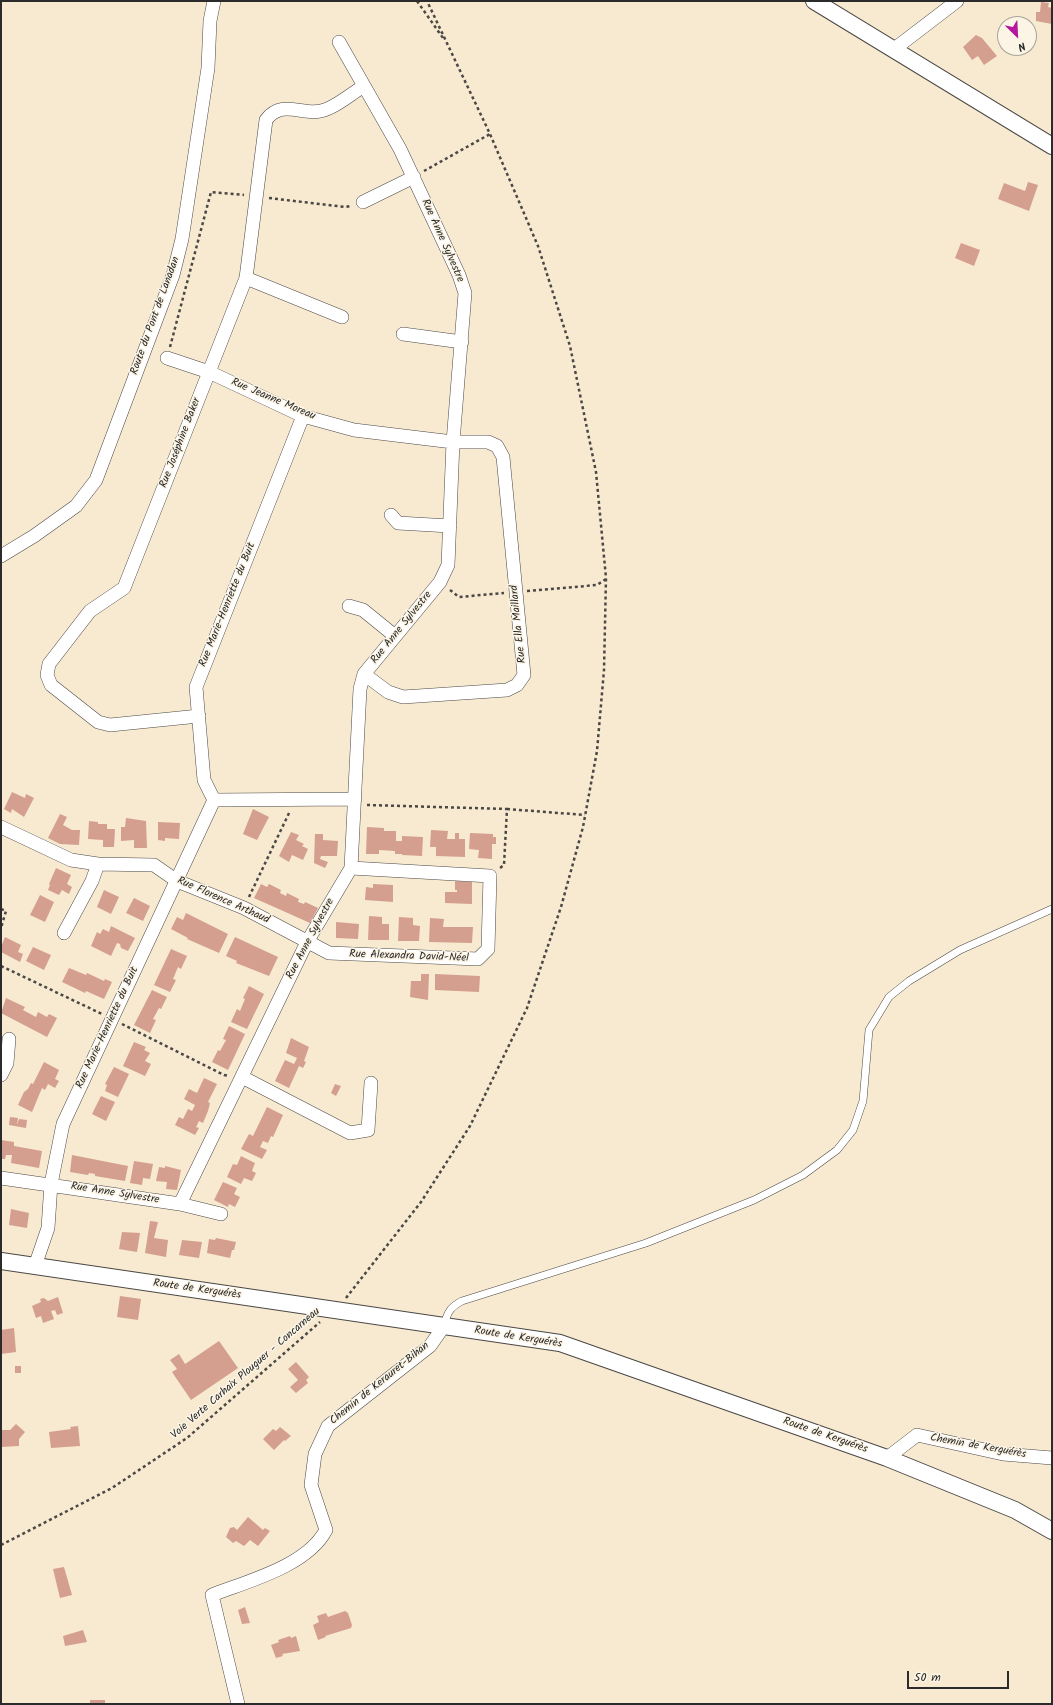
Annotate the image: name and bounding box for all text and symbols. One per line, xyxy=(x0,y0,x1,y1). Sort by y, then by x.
north arrow xyxy=(997,16,1037,56)
text: N xyxy=(1015,36,1028,56)
street label: Rue Anne Sylvestre xyxy=(418,197,466,285)
street label: Route du Pont de Lanadan xyxy=(129,255,183,377)
street label: Rue Jeanne Moreau xyxy=(229,376,317,424)
street label: Rue Joséphine Baker xyxy=(158,396,204,490)
street label: Rue Marie-Henriette du Buit xyxy=(197,541,259,669)
street label: Rue Ella Maillard xyxy=(508,584,530,664)
street label: Rue Anne Sylvestre xyxy=(369,589,435,667)
street label: Rue Florence Arthaud xyxy=(175,875,271,927)
street label: Rue Anne Sylvestre xyxy=(284,896,338,982)
street label: Rue Alexandra David-Néel xyxy=(349,948,469,966)
street label: Rue Marie-Henriette du Buit xyxy=(74,965,142,1091)
street label: Rue Anne Sylvestre xyxy=(70,1180,160,1208)
street label: Route de Kerguérès xyxy=(152,1277,242,1303)
street label: Voie Verte Carhaix Plouguer - Concarneau xyxy=(169,1306,323,1442)
street label: Route de Kerguérès xyxy=(473,1325,563,1351)
street label: Chemin de Kerauret-Bihan xyxy=(328,1340,432,1428)
street label: Route de Kerguérès xyxy=(781,1415,869,1457)
street label: Chemin de Kerguérès xyxy=(929,1432,1027,1462)
scale bar xyxy=(909,1663,1011,1689)
text: 50 m xyxy=(914,1668,941,1687)

